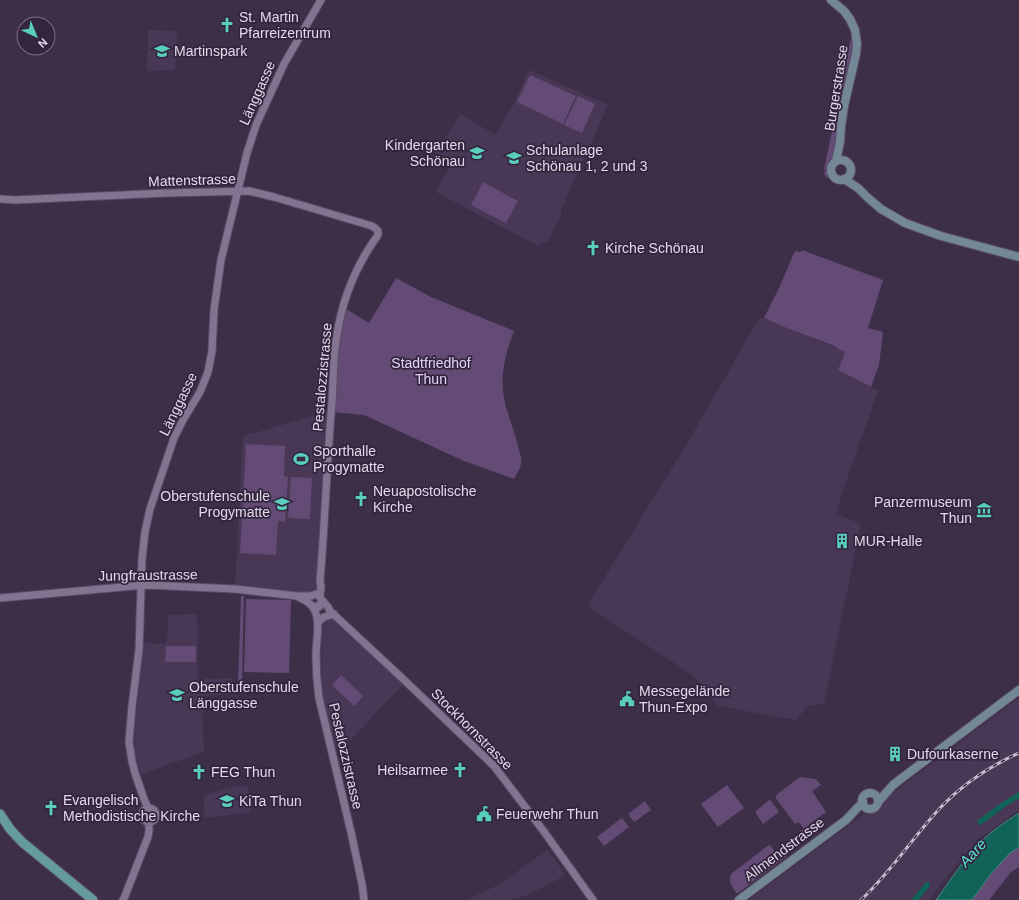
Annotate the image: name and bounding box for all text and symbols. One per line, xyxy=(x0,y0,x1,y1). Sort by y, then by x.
place label: St. Martin Pfarreizentrum xyxy=(239,9,331,41)
north arrow xyxy=(16,16,56,56)
church icon: St. Martin Pfarreizentrum xyxy=(218,16,236,34)
text: N xyxy=(36,36,50,50)
school or university icon: Martinspark xyxy=(153,42,171,60)
place label: Martinspark xyxy=(174,43,248,59)
street label: Burgerstrasse xyxy=(821,44,851,132)
street label: Länggasse xyxy=(236,58,278,128)
place label: Kindergarten Schönau xyxy=(385,137,465,169)
place label: Schulanlage Schönau 1, 2 und 3 xyxy=(526,142,648,174)
school or university icon: Kindergarten Schönau xyxy=(468,144,486,162)
school or university icon: Schulanlage Schönau 1, 2 und 3 xyxy=(505,149,523,167)
street label: Mattenstrasse xyxy=(148,170,236,190)
church icon: Kirche Schönau xyxy=(584,239,602,257)
place label: Kirche Schönau xyxy=(605,240,704,256)
street label: Pestalozzistrasse xyxy=(309,322,335,432)
park label: Stadtfriedhof Thun xyxy=(391,355,471,387)
street label: Länggasse xyxy=(156,370,200,438)
place label: Sporthalle Progymatte xyxy=(313,443,385,475)
sports icon: Sporthalle Progymatte xyxy=(292,450,310,468)
place label: Neuapostolische Kirche xyxy=(373,483,477,515)
place label: Oberstufenschule Progymatte xyxy=(160,488,270,520)
church icon: Neuapostolische Kirche xyxy=(352,490,370,508)
place label: Panzermuseum Thun xyxy=(874,494,972,526)
school or university icon: Oberstufenschule Progymatte xyxy=(273,495,291,513)
museum icon: Panzermuseum Thun xyxy=(975,501,993,519)
building icon: MUR-Halle xyxy=(833,532,851,550)
place label: MUR-Halle xyxy=(854,533,923,549)
street label: Jungfraustrasse xyxy=(98,566,198,584)
place label: Oberstufenschule Länggasse xyxy=(189,679,299,711)
place label: Messegelände Thun-Expo xyxy=(639,683,730,715)
street label: Stockhornstrasse xyxy=(428,685,516,773)
school or university icon: Oberstufenschule Länggasse xyxy=(168,686,186,704)
public building icon: Messegelände Thun-Expo xyxy=(618,690,636,708)
street label: Pestalozzistrasse xyxy=(326,701,366,811)
building icon: Dufourkaserne xyxy=(886,745,904,763)
place label: Dufourkaserne xyxy=(907,746,999,762)
church icon: Heilsarmee xyxy=(451,761,469,779)
place label: Heilsarmee xyxy=(377,762,448,778)
church icon: FEG Thun xyxy=(190,763,208,781)
place label: FEG Thun xyxy=(211,764,275,780)
place label: Evangelisch Methodistische Kirche xyxy=(63,792,200,824)
school or university icon: KiTa Thun xyxy=(218,792,236,810)
place label: KiTa Thun xyxy=(239,793,302,809)
church icon: Evangelisch Methodistische Kirche xyxy=(42,799,60,817)
public building icon: Feuerwehr Thun xyxy=(475,805,493,823)
place label: Feuerwehr Thun xyxy=(496,806,598,822)
street label: Allmendstrasse xyxy=(741,814,827,884)
water label: Aare xyxy=(955,835,990,871)

